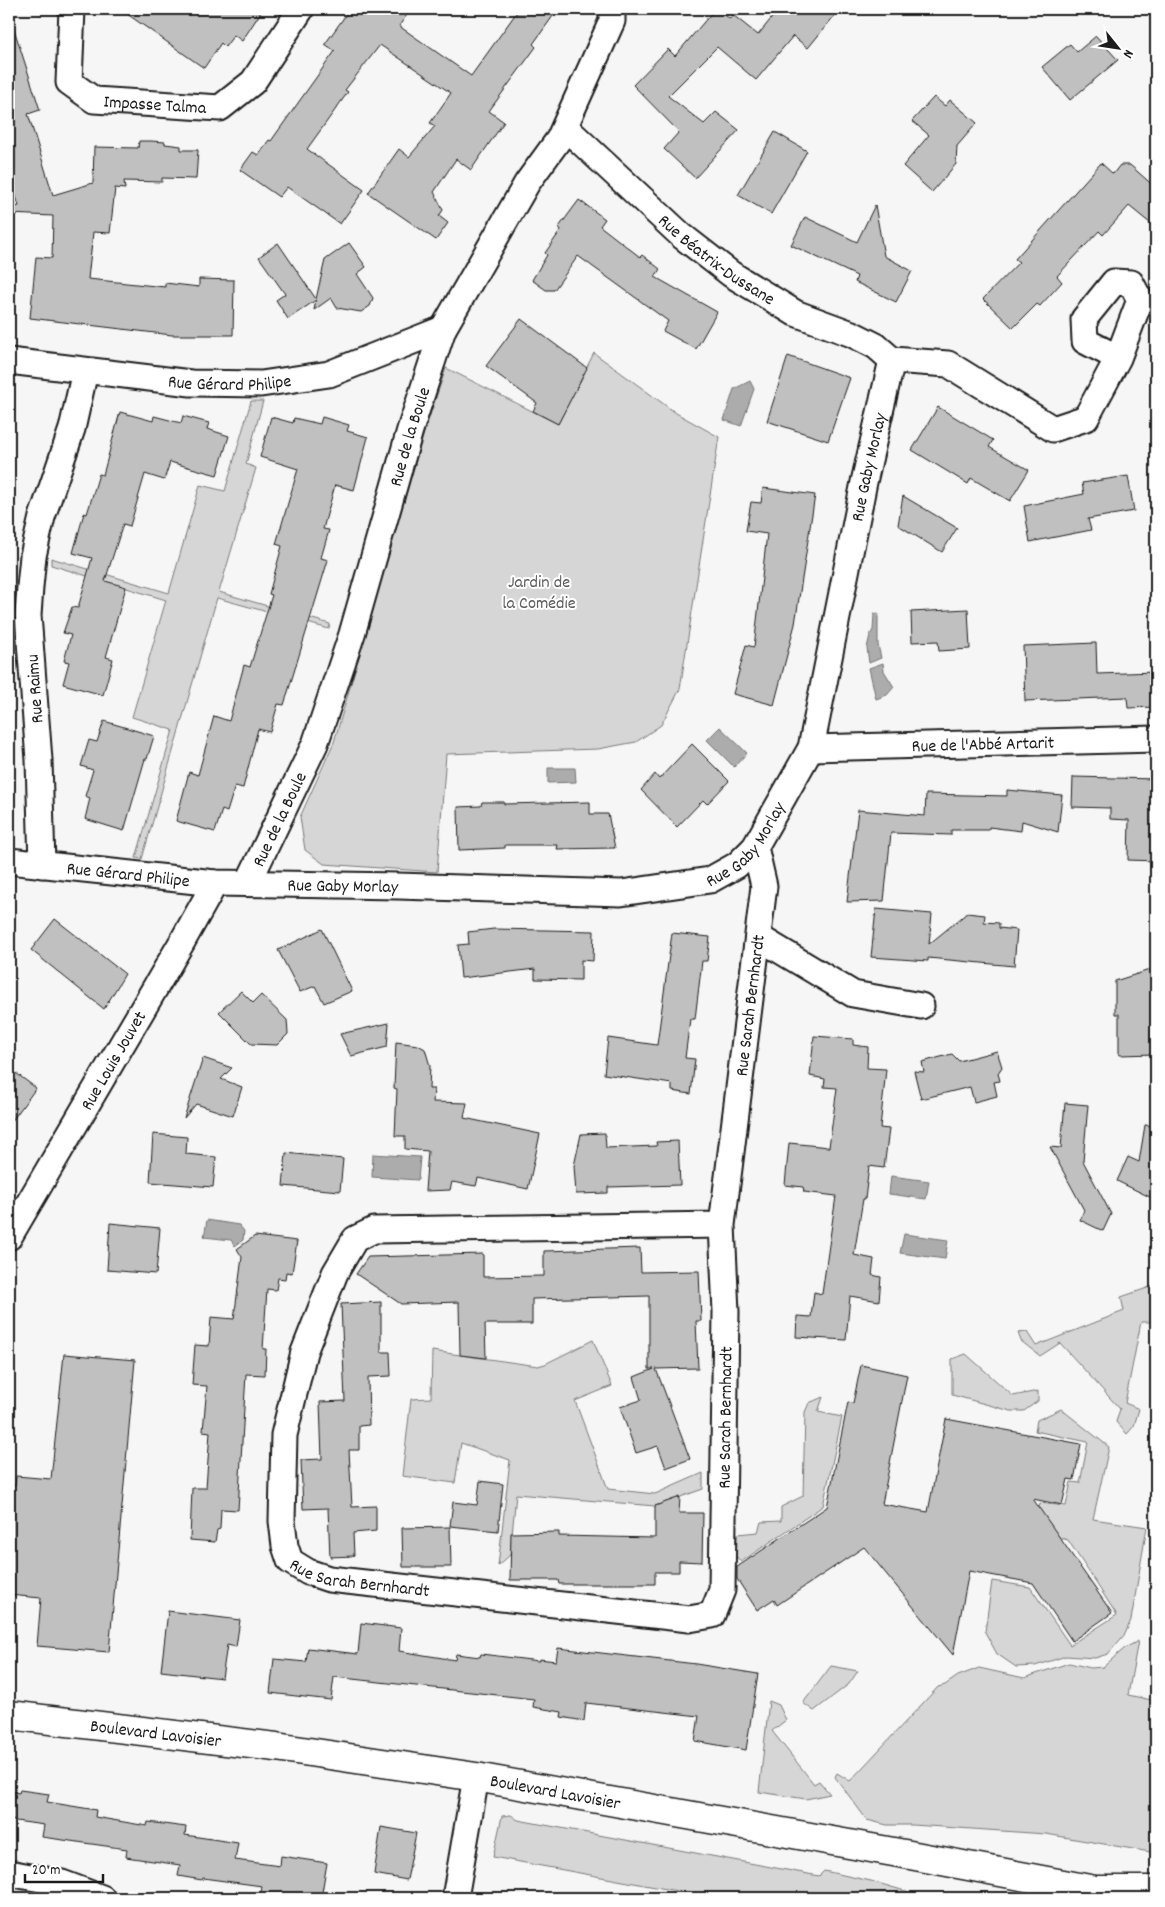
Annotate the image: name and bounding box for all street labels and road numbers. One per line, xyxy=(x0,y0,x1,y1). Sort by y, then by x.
street label: Impasse Talma xyxy=(103,91,207,122)
street label: Rue Béatrix-Dussane xyxy=(651,210,779,313)
street label: Rue Gérard Philipe xyxy=(166,370,293,399)
street label: Rue de la Boule xyxy=(385,384,438,490)
street label: Rue Gaby Morlay xyxy=(846,410,895,524)
street label: Rue Raimu xyxy=(22,653,51,724)
street label: Rue de l'Abbé Artarit xyxy=(911,732,1055,760)
street label: Rue de la Boule xyxy=(248,768,315,872)
street label: Rue Gaby Morlay xyxy=(702,797,793,895)
street label: Rue Gérard Philipe xyxy=(65,857,191,895)
street label: Rue Gaby Morlay xyxy=(287,874,399,901)
street label: Rue Sarah Bernhardt xyxy=(731,933,773,1078)
street label: Rue Louis Jouvet xyxy=(76,1007,154,1116)
street label: Rue Sarah Bernhardt xyxy=(713,1346,741,1489)
street label: Rue Sarah Bernhardt xyxy=(284,1554,431,1605)
street label: Boulevard Lavoisier xyxy=(89,1715,223,1755)
street label: Boulevard Lavoisier xyxy=(488,1770,623,1818)

